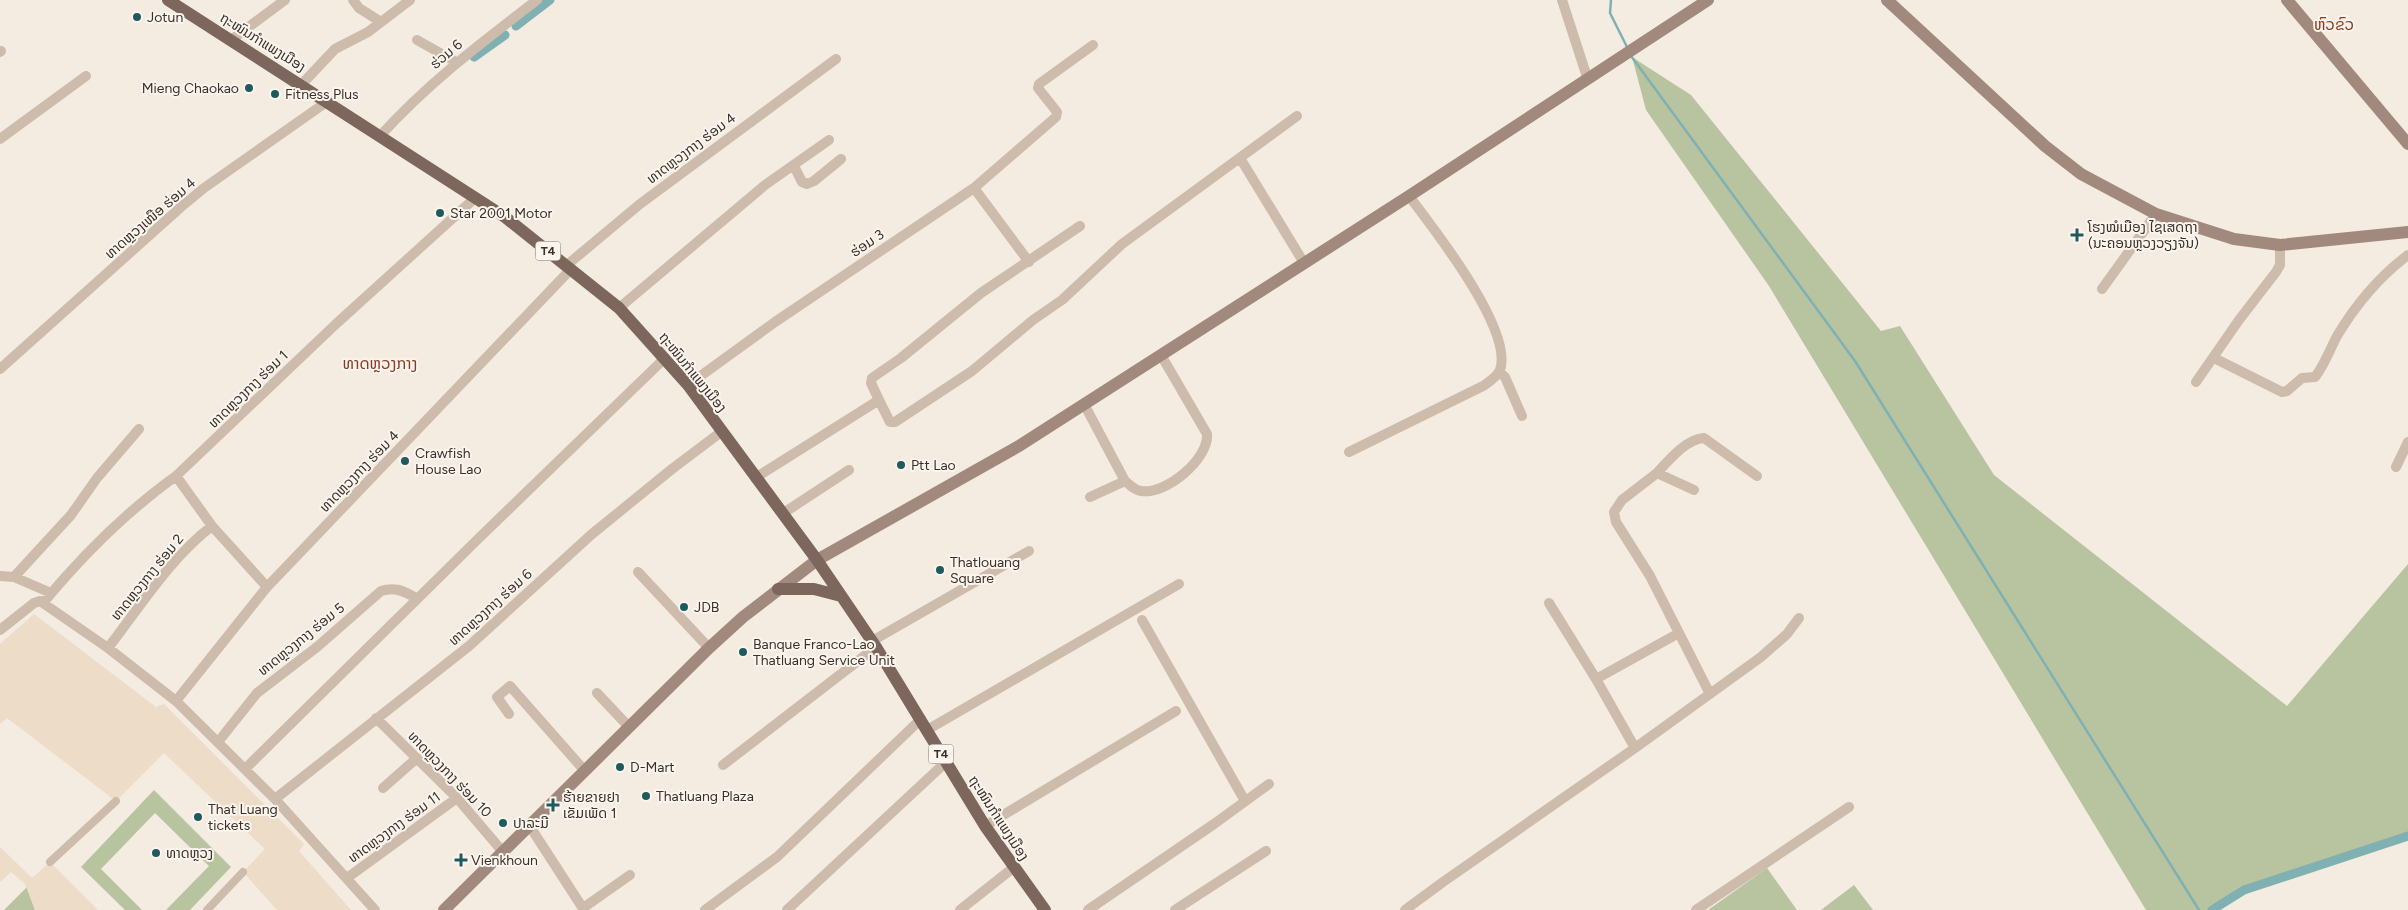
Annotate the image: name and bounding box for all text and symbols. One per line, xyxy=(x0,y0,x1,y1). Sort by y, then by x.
place label: Jotun xyxy=(147,9,183,26)
street label: ຖະໜົນກຳແພງເມືອງ xyxy=(217,9,309,76)
marker: Jotun xyxy=(131,11,143,23)
district label: ຫົວຂົວ xyxy=(2314,15,2354,34)
street label: ຮ່ວມ 6 xyxy=(427,36,466,73)
place label: Mieng Chaokao xyxy=(142,80,239,97)
marker: Mieng Chaokao xyxy=(243,82,255,94)
place label: Fitness Plus xyxy=(285,86,359,103)
marker: Fitness Plus xyxy=(269,88,281,100)
street label: ທາດຫຼວງກາງ ຮ່ອມ 4 xyxy=(643,109,739,187)
street label: ທາດຫຼວງເໜືອ ຮ່ອມ 4 xyxy=(101,174,199,262)
place label: Star 2001 Motor xyxy=(450,205,553,222)
marker: Star 2001 Motor xyxy=(434,207,446,219)
place label: ໂຮງໝໍເມືອງ ໄຊເສດຖາ (ນະຄອນຫຼວງວຽງຈັນ) xyxy=(2087,219,2199,252)
street label: ຮ່ອມ 3 xyxy=(847,226,887,261)
marker: ໂຮງໝໍເມືອງ ໄຊເສດຖາ (ນະຄອນຫຼວງວຽງຈັນ) xyxy=(2070,228,2084,242)
road number: T4 xyxy=(536,242,560,260)
street label: ຖະໜົນກຳແພງເມືອງ xyxy=(655,329,730,416)
street label: ທາດຫຼວງກາງ ຮ່ອມ 1 xyxy=(205,347,292,432)
district label: ທາດຫຼວງກາງ xyxy=(343,354,417,373)
street label: ທາດຫຼວງກາງ ຮ່ອມ 4 xyxy=(316,427,403,516)
place label: Crawfish House Lao xyxy=(415,445,482,478)
marker: Crawfish House Lao xyxy=(399,455,411,467)
place label: Ptt Lao xyxy=(911,457,956,474)
marker: Ptt Lao xyxy=(895,459,907,471)
street label: ທາດຫຼວງກາງ ຮ່ອມ 2 xyxy=(107,531,187,624)
place label: Thatlouang Square xyxy=(950,554,1020,587)
marker: Thatlouang Square xyxy=(934,564,946,576)
street label: ທາດຫຼວງກາງ ຮ່ອມ 6 xyxy=(445,565,536,649)
street label: ທາດຫຼວງກາງ ຮ່ອມ 5 xyxy=(255,599,348,679)
place label: JDB xyxy=(694,599,719,616)
marker: JDB xyxy=(678,601,690,613)
place label: Banque Franco-Lao Thatluang Service Unit xyxy=(753,636,895,669)
marker: Banque Franco-Lao Thatluang Service Unit xyxy=(737,646,749,658)
street label: ທາດຫຼວງກາງ ຮ່ອມ 10 xyxy=(404,728,495,821)
road number: T4 xyxy=(928,744,954,764)
place label: D-Mart xyxy=(630,759,674,776)
marker: D-Mart xyxy=(614,761,626,773)
street label: ຖະໜົນກຳແພງເມືອງ xyxy=(965,772,1032,864)
street label: ທາດຫຼວງກາງ ຮ່ອມ 11 xyxy=(345,788,444,867)
place label: Thatluang Plaza xyxy=(656,788,754,805)
place label: ຮ້າຍຂາຍຢາ ເຂັມເພັດ 1 xyxy=(563,789,620,822)
marker: Thatluang Plaza xyxy=(640,790,652,802)
marker: ຮ້າຍຂາຍຢາ ເຂັມເພັດ 1 xyxy=(547,799,559,811)
place label: That Luang tickets xyxy=(208,801,278,834)
marker: That Luang tickets xyxy=(192,811,204,823)
place label: ປາລະມີ xyxy=(513,815,549,832)
marker: ປາລະມີ xyxy=(497,817,509,829)
place label: ທາດຫຼວງ xyxy=(166,845,213,862)
marker: ທາດຫຼວງ xyxy=(150,847,162,859)
place label: Vienkhoun xyxy=(471,852,538,869)
marker: Vienkhoun xyxy=(455,854,467,866)

